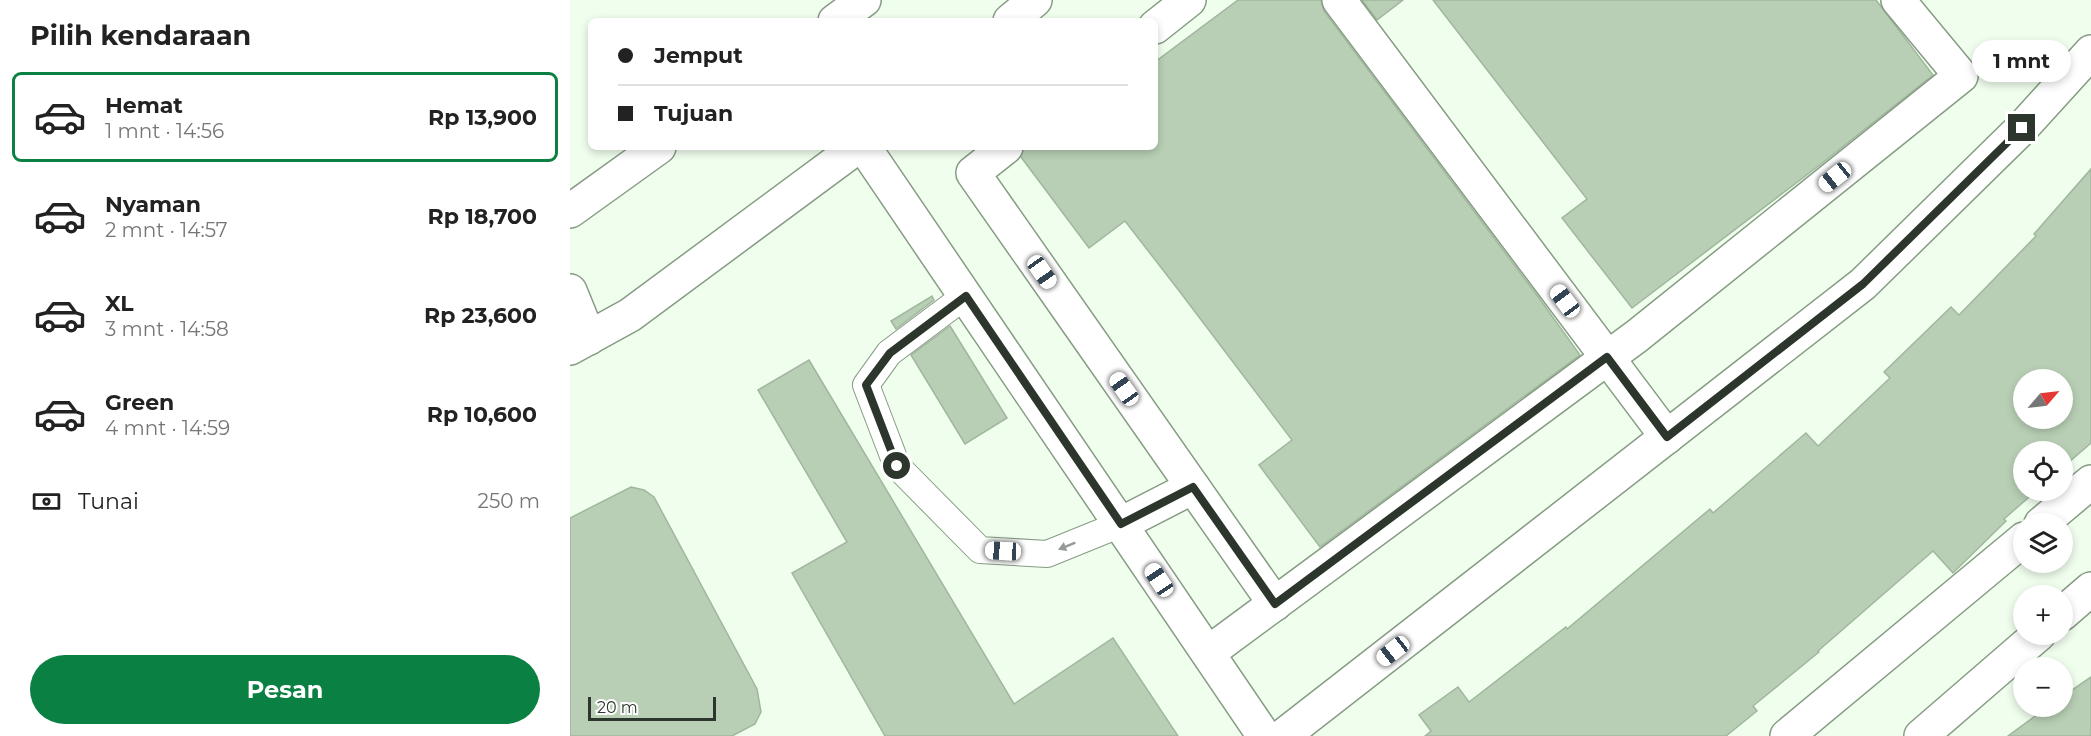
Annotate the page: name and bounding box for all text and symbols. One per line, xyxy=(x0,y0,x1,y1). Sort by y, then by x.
text: Pilih kendaraan xyxy=(30,19,251,52)
callout: 1 mnt xyxy=(1972,41,2072,83)
text: Jemput xyxy=(654,42,743,69)
text: 1 mnt xyxy=(1993,49,2050,73)
icon: car xyxy=(33,90,87,144)
text: Hemat xyxy=(105,92,183,119)
text: Tujuan xyxy=(654,100,733,127)
text: Rp 13,900 xyxy=(428,104,537,131)
route end xyxy=(2008,114,2035,141)
text: 1 mnt · 14:56 xyxy=(105,119,224,143)
car xyxy=(1815,159,1855,195)
icon: car xyxy=(33,189,87,243)
text: Nyaman xyxy=(105,191,201,218)
text: Rp 18,700 xyxy=(428,203,537,230)
text: 2 mnt · 14:57 xyxy=(105,218,228,242)
car xyxy=(1024,252,1060,292)
car xyxy=(1547,281,1583,321)
icon: car xyxy=(33,288,87,342)
text: XL xyxy=(105,290,134,317)
text: Rp 23,600 xyxy=(424,302,537,329)
text: 3 mnt · 14:58 xyxy=(105,317,229,341)
car xyxy=(1106,369,1142,409)
north arrow xyxy=(2013,369,2073,429)
map controls xyxy=(2013,369,2073,717)
icon: car xyxy=(33,387,87,441)
text: Green xyxy=(105,389,174,416)
text: Rp 10,600 xyxy=(427,401,537,428)
text: 4 mnt · 14:59 xyxy=(105,416,230,440)
button: locate xyxy=(2013,441,2073,501)
route start xyxy=(883,452,910,479)
icon: cash xyxy=(30,485,63,518)
text: Tunai xyxy=(78,488,139,515)
text: 250 m xyxy=(478,489,540,513)
button: layers xyxy=(2013,513,2073,573)
car xyxy=(985,541,1021,561)
one-way arrow xyxy=(1058,542,1076,551)
car xyxy=(1141,560,1177,600)
button: + xyxy=(2013,585,2073,645)
car xyxy=(1373,633,1413,669)
button: Pesan xyxy=(30,655,540,724)
button: − xyxy=(2013,657,2073,717)
scale bar xyxy=(588,694,716,722)
text: 20 m xyxy=(597,698,638,717)

